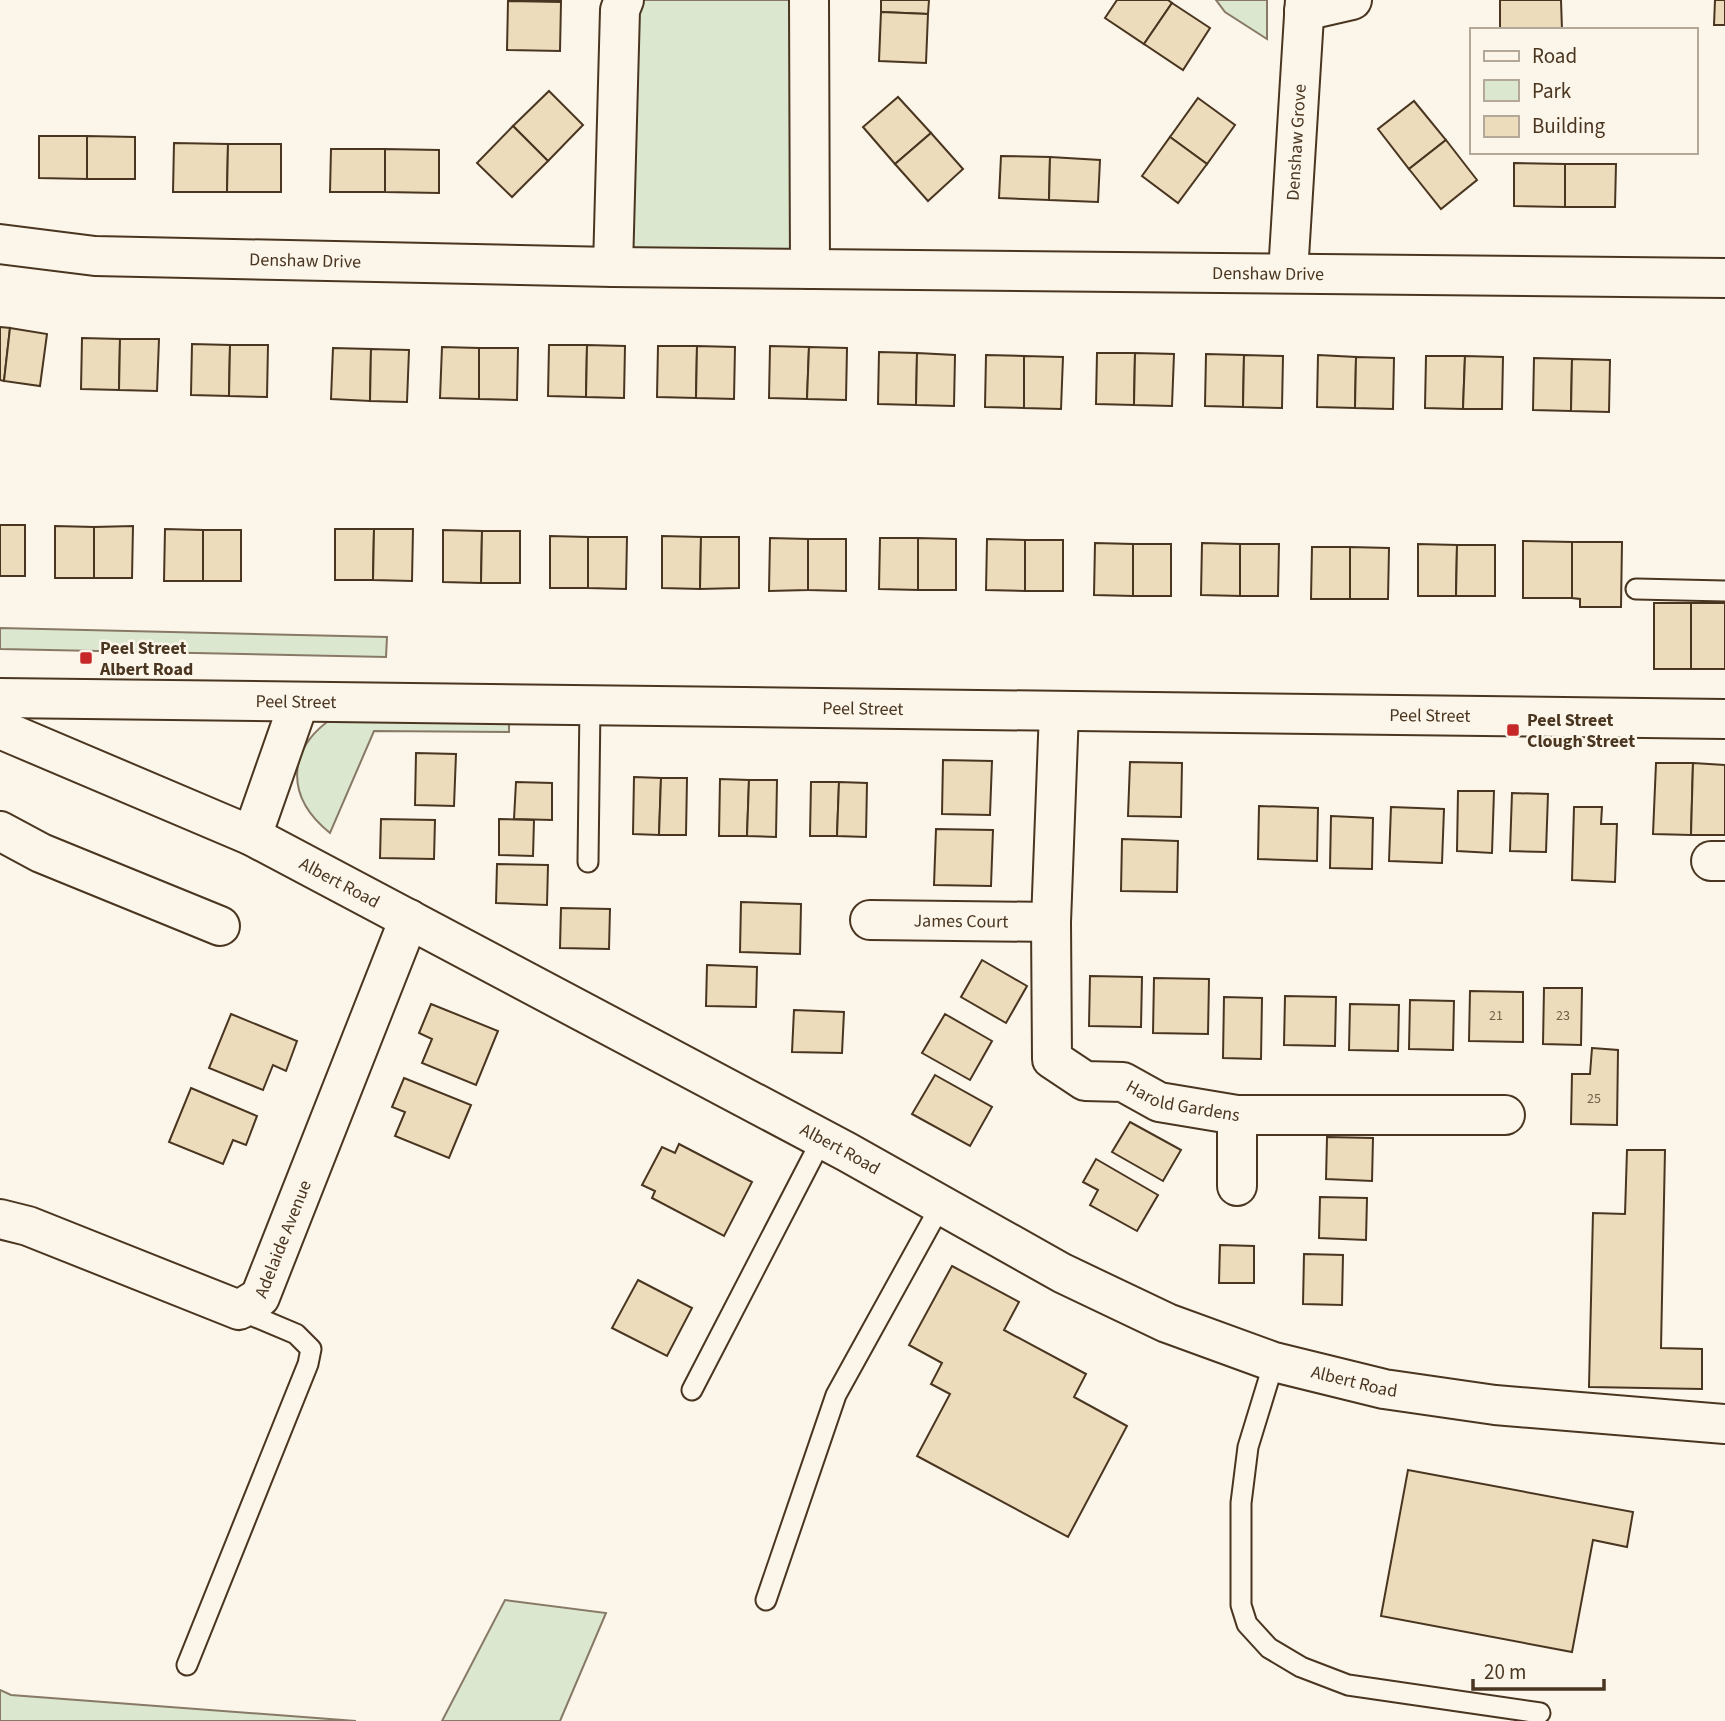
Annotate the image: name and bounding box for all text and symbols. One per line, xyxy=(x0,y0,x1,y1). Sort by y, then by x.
legend xyxy=(1470,28,1697,154)
text: Road xyxy=(1532,41,1577,71)
text: Park xyxy=(1532,76,1572,106)
street label: Denshaw Grove xyxy=(1280,83,1312,201)
text: Building xyxy=(1532,111,1606,141)
street label: Denshaw Drive xyxy=(249,247,361,274)
street label: Denshaw Drive xyxy=(1212,260,1324,287)
place label: Peel Street Albert Road xyxy=(99,636,193,682)
marker: Peel Street Albert Road xyxy=(78,650,94,666)
street label: Peel Street xyxy=(255,689,337,715)
street label: Peel Street xyxy=(822,696,904,721)
street label: Peel Street xyxy=(1389,702,1471,728)
place label: Peel Street Clough Street xyxy=(1527,708,1635,754)
marker: Peel Street Clough Street xyxy=(1505,722,1521,738)
street label: Albert Road xyxy=(295,851,384,914)
street label: James Court xyxy=(913,908,1009,934)
house number: 21 xyxy=(1489,1006,1503,1026)
house number: 23 xyxy=(1556,1006,1570,1026)
street label: Harold Gardens xyxy=(1122,1074,1242,1128)
house number: 25 xyxy=(1587,1089,1601,1109)
street label: Albert Road xyxy=(796,1117,885,1181)
street label: Adelaide Avenue xyxy=(248,1176,317,1302)
street label: Albert Road xyxy=(1309,1359,1399,1403)
scale bar xyxy=(1473,1648,1604,1692)
text: 20 m xyxy=(1484,1657,1526,1687)

